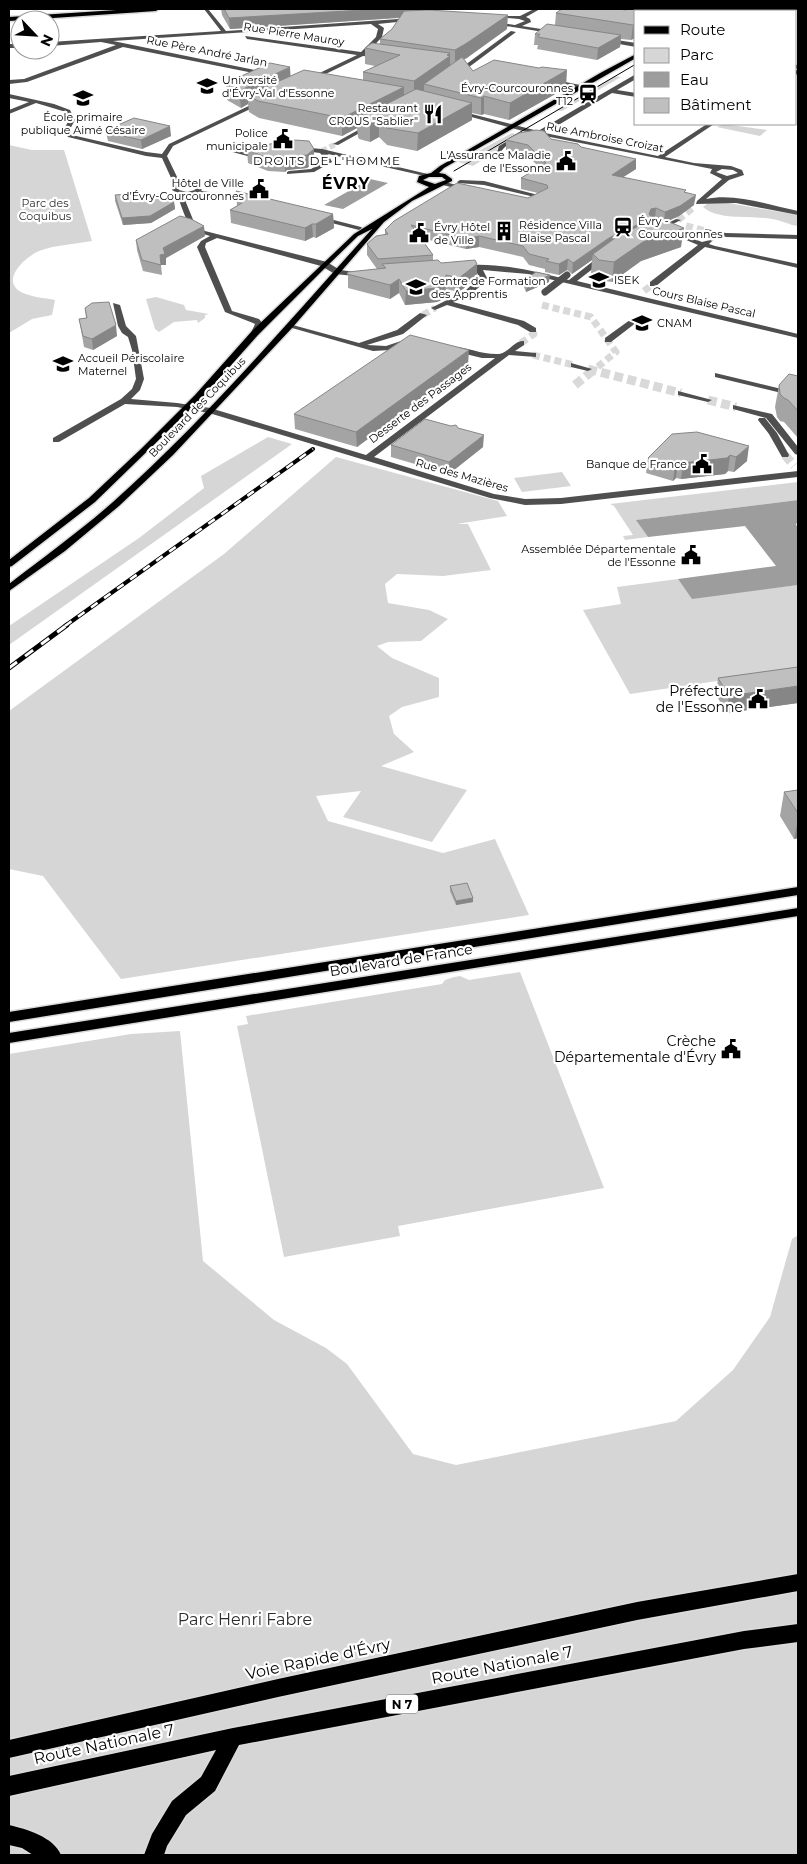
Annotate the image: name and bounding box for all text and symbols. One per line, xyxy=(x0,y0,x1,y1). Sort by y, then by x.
north arrow xyxy=(10,10,60,60)
legend xyxy=(634,10,797,125)
street label: Rue Pierre Mauroy xyxy=(243,19,345,49)
text: Route xyxy=(680,20,725,39)
text: N xyxy=(36,32,57,49)
street label: Rue Père André Jarlan xyxy=(145,32,269,70)
text: Parc xyxy=(680,45,714,64)
text: Eau xyxy=(680,70,709,89)
place label: Université d'Évry-Val d'Essonne xyxy=(222,73,335,100)
school or university icon: Université d'Évry-Val d'Essonne xyxy=(196,75,218,97)
place label: Évry-Courcouronnes T12 xyxy=(461,81,574,108)
station icon: Évry-Courcouronnes T12 xyxy=(577,83,599,105)
school or university icon: École primaire publique Aimé Césaire xyxy=(72,87,94,109)
text: Bâtiment xyxy=(680,95,752,114)
place label: Restaurant CROUS "Sablier" xyxy=(329,101,419,128)
restaurant icon: Restaurant CROUS "Sablier" xyxy=(422,103,444,125)
place label: École primaire publique Aimé Césaire xyxy=(21,110,146,137)
street label: Rue Ambroise Croizat xyxy=(545,119,665,155)
place label: Police municipale xyxy=(206,126,268,153)
public building icon: Police municipale xyxy=(272,128,294,150)
place label: L'Assurance Maladie de l'Essonne xyxy=(440,148,551,175)
public building icon: L'Assurance Maladie de l'Essonne xyxy=(555,150,577,172)
district label: DROITS DE L'HOMME xyxy=(253,153,401,168)
district label: ÉVRY xyxy=(322,174,371,193)
place label: Hôtel de Ville d’Évry-Courcouronnes xyxy=(122,176,245,203)
public building icon: Hôtel de Ville d’Évry-Courcouronnes xyxy=(248,178,270,200)
park label: Parc des Coquibus xyxy=(19,196,72,223)
place label: Évry - Courcouronnes xyxy=(638,214,723,241)
station icon: Évry - Courcouronnes xyxy=(612,216,634,238)
place label: Résidence Villa Blaise Pascal xyxy=(519,218,602,245)
place label: Évry Hôtel de Ville xyxy=(434,220,490,247)
building icon: Résidence Villa Blaise Pascal xyxy=(493,220,515,242)
public building icon: Évry Hôtel de Ville xyxy=(408,222,430,244)
school or university icon: ISEK xyxy=(588,269,610,291)
place label: ISEK xyxy=(614,273,639,287)
place label: Centre de Formation des Apprentis xyxy=(431,274,546,301)
school or university icon: Centre de Formation des Apprentis xyxy=(405,276,427,298)
street label: Cours Blaise Pascal xyxy=(651,283,757,321)
school or university icon: CNAM xyxy=(631,312,653,334)
place label: CNAM xyxy=(657,316,692,330)
place label: Accueil Périscolaire Maternel xyxy=(78,351,185,378)
school or university icon: Accueil Périscolaire Maternel xyxy=(52,353,74,375)
street label: Boulevard des Coquibus xyxy=(146,354,249,460)
street label: Desserte des Passages xyxy=(366,359,475,446)
public building icon: Banque de France xyxy=(691,453,713,475)
street label: Rue des Mazières xyxy=(414,455,511,495)
place label: Banque de France xyxy=(586,457,687,471)
place label: Assemblée Départementale de l'Essonne xyxy=(521,542,676,569)
public building icon: Assemblée Départementale de l'Essonne xyxy=(680,544,702,566)
place label: Préfecture de l'Essonne xyxy=(656,682,743,716)
public building icon: Préfecture de l'Essonne xyxy=(747,688,769,710)
street label: Boulevard de France xyxy=(328,940,474,980)
place label: Crèche Départementale d'Évry xyxy=(554,1032,716,1066)
public building icon: Crèche Départementale d'Évry xyxy=(720,1038,742,1060)
park label: Parc Henri Fabre xyxy=(178,1610,312,1629)
street label: Voie Rapide d'Évry xyxy=(244,1634,392,1684)
street label: Route Nationale 7 xyxy=(430,1642,574,1688)
road number: N 7 xyxy=(386,1695,418,1714)
street label: Route Nationale 7 xyxy=(32,1720,176,1768)

